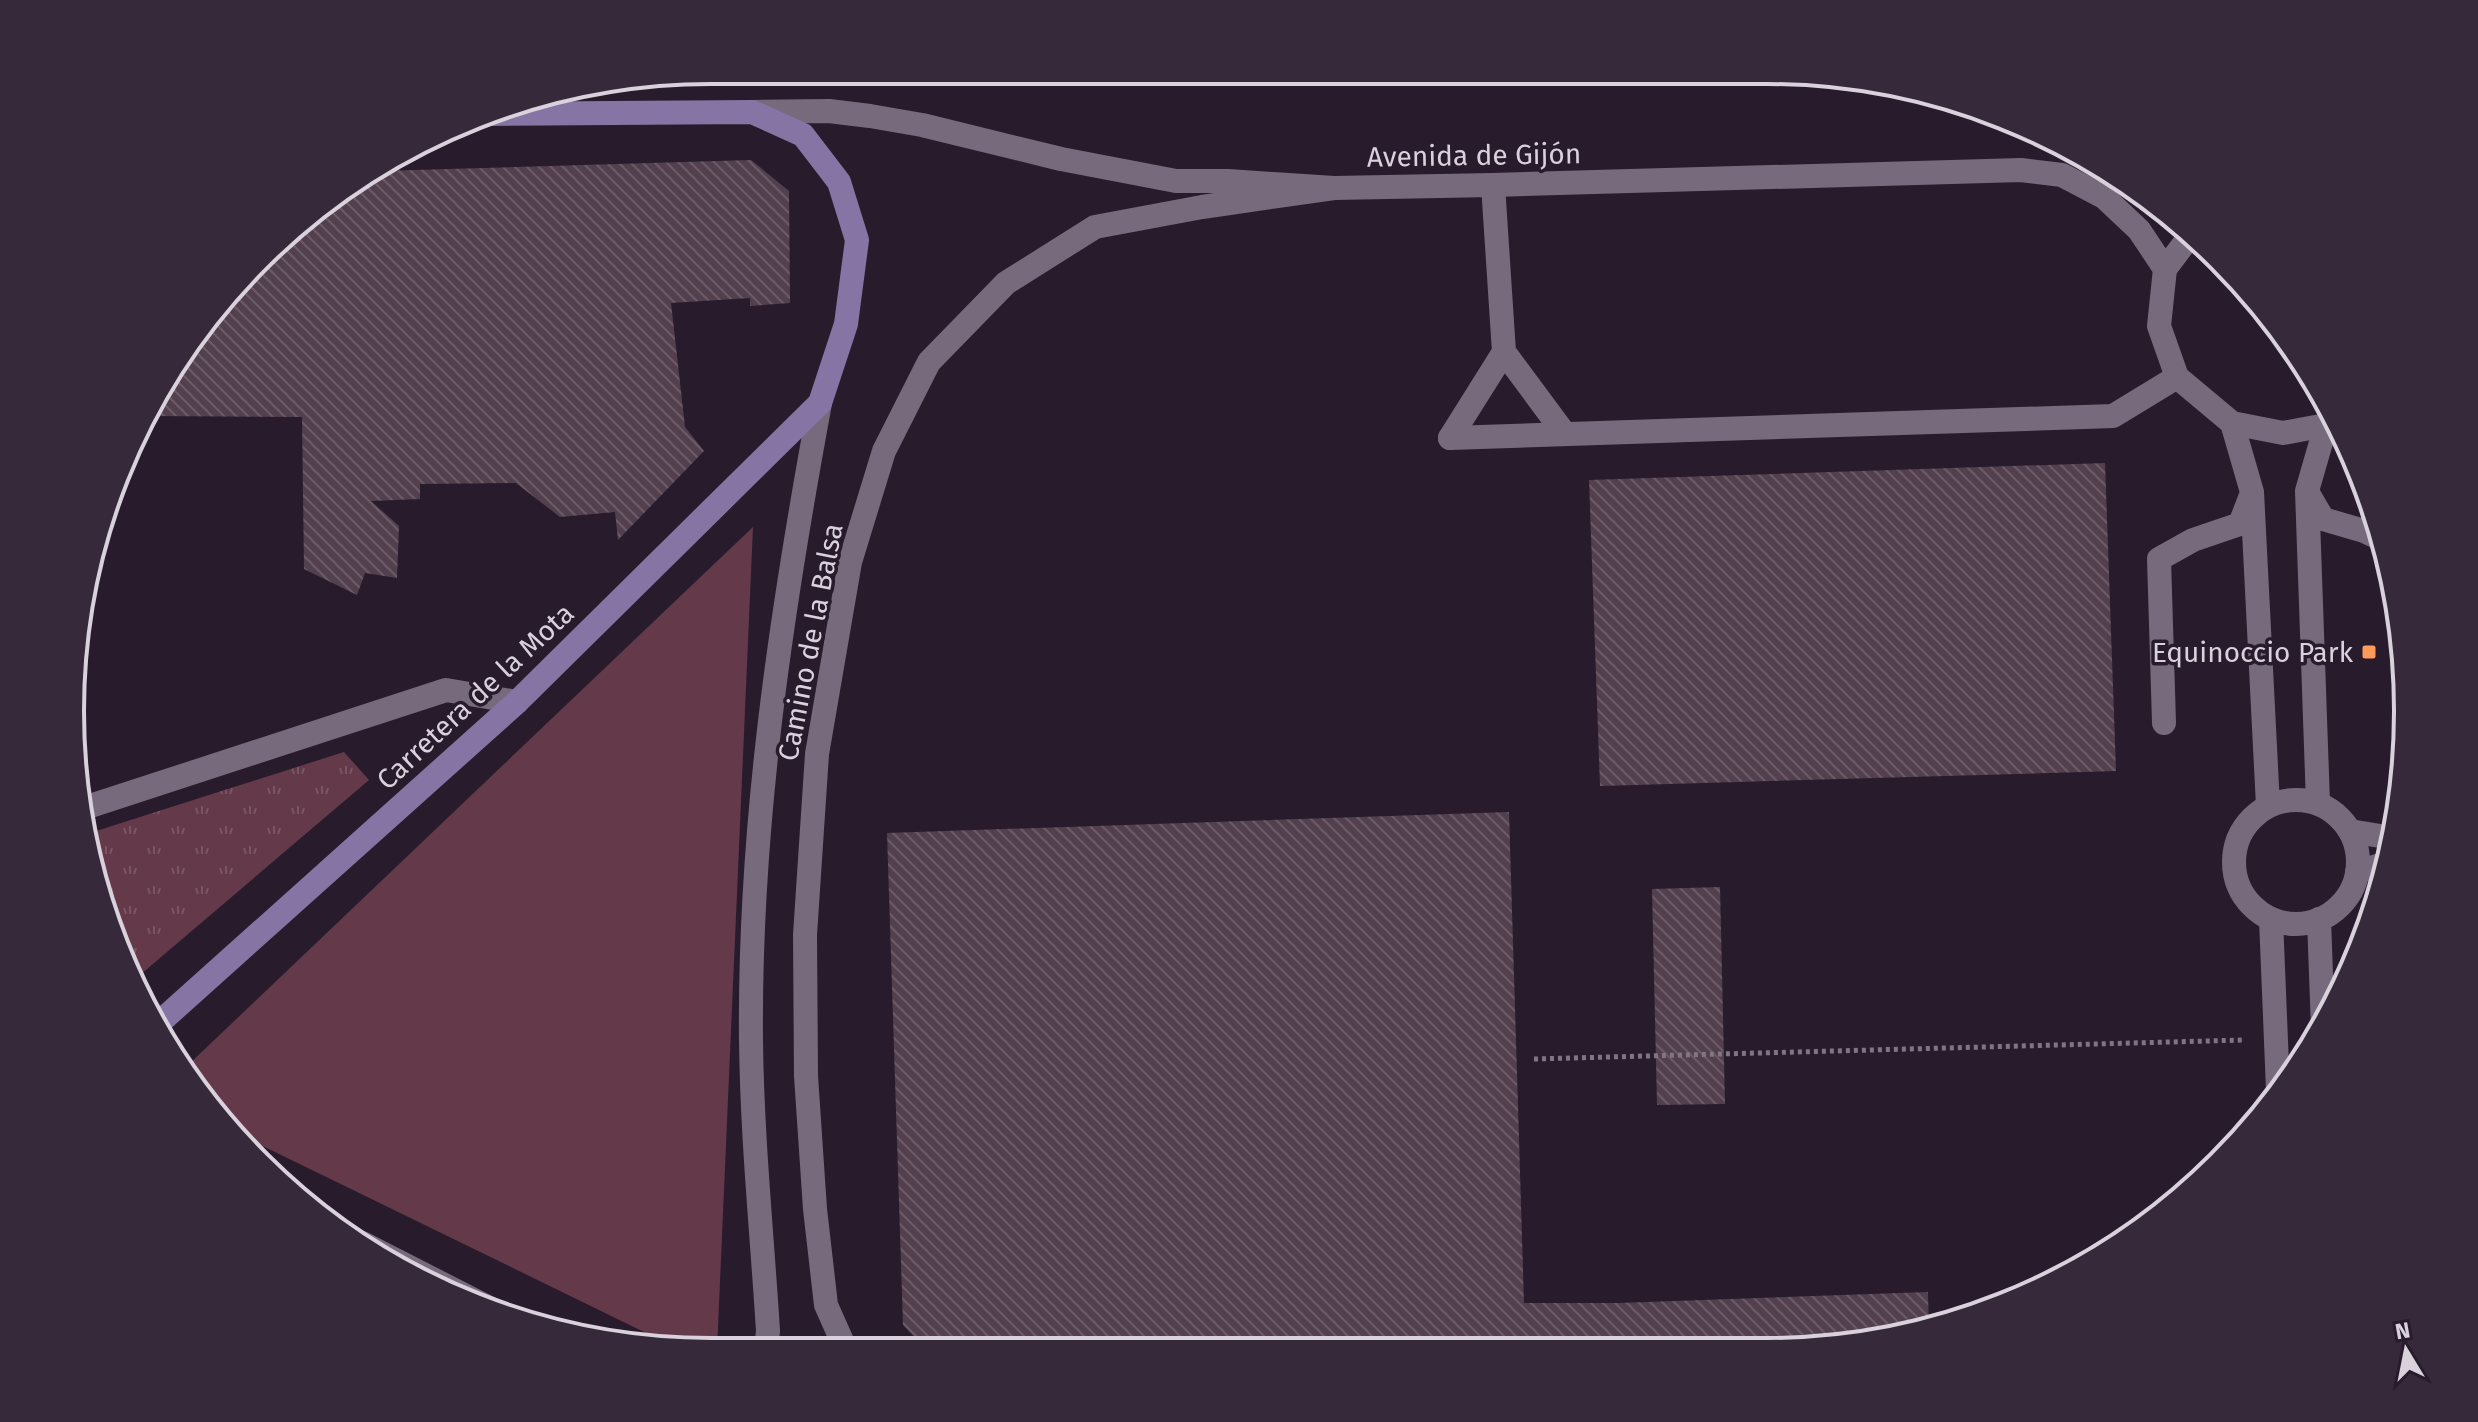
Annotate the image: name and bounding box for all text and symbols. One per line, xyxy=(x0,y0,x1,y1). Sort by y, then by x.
street label: Avenida de Gijón xyxy=(1367,137,1581,174)
street label: Camino de la Balsa xyxy=(771,521,850,764)
street label: Carretera de la Mota xyxy=(370,596,581,796)
place label: Equinoccio Park xyxy=(2152,636,2354,669)
marker: Equinoccio Park xyxy=(2360,643,2378,661)
north arrow xyxy=(2366,1310,2446,1390)
text: N xyxy=(2393,1316,2412,1345)

